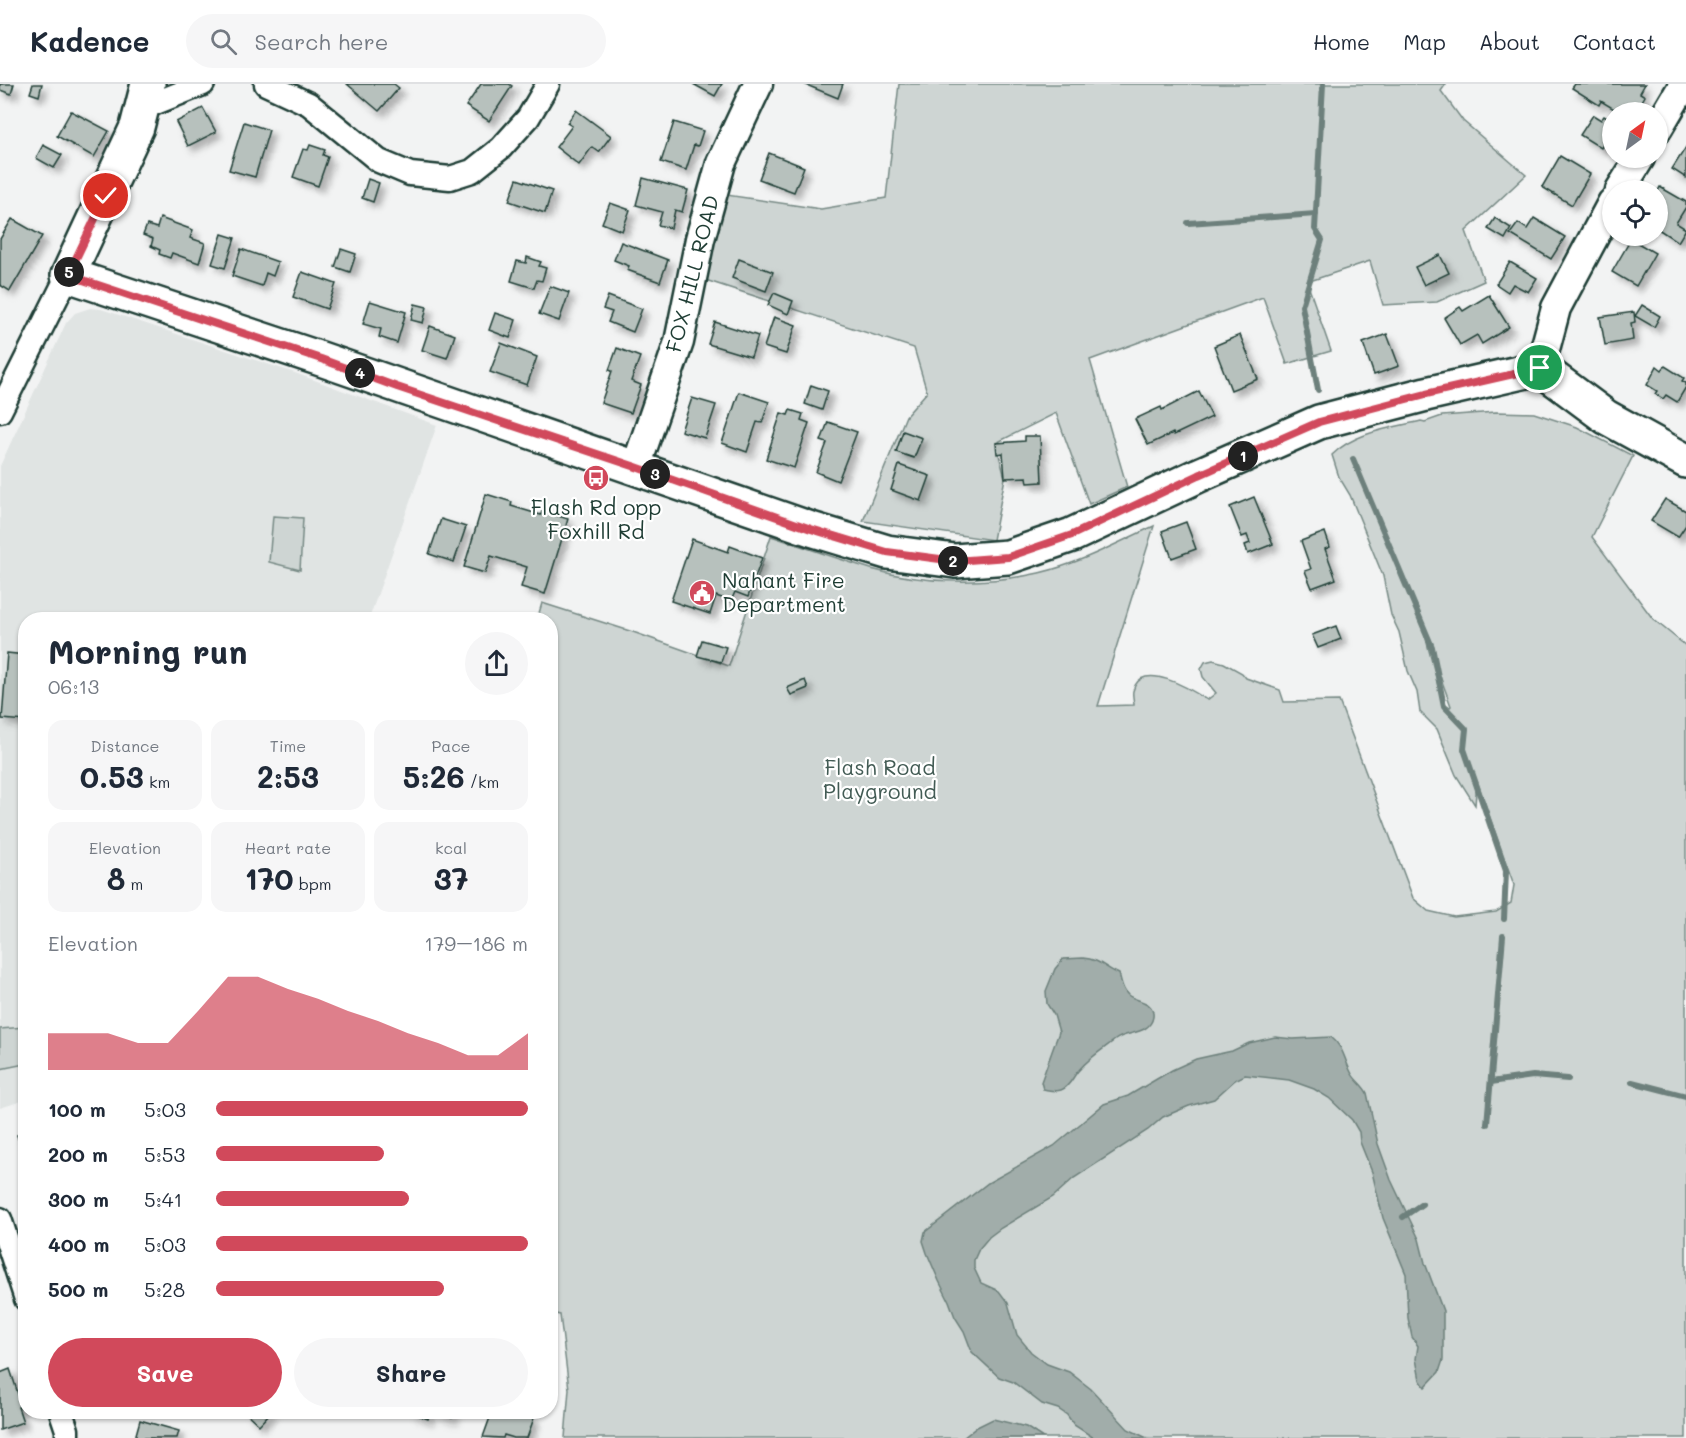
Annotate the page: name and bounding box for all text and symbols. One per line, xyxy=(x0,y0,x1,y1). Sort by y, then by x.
search box xyxy=(186,14,606,68)
text: Kadence xyxy=(30,23,150,59)
icon: search xyxy=(207,25,240,58)
text: Search here xyxy=(255,27,388,56)
text: Home xyxy=(1313,28,1370,55)
text: Map xyxy=(1403,28,1446,55)
text: About xyxy=(1479,28,1540,55)
text: Contact xyxy=(1573,28,1656,55)
north arrow xyxy=(1602,102,1668,168)
map controls xyxy=(1602,102,1668,246)
pin xyxy=(80,170,131,221)
icon: check xyxy=(89,179,122,212)
button: locate xyxy=(1602,180,1668,246)
street label: FOX HILL ROAD xyxy=(659,192,724,355)
pin: 5 xyxy=(54,257,84,287)
text: 5 xyxy=(64,261,74,282)
pin xyxy=(1514,342,1565,393)
icon: arrive xyxy=(1523,351,1556,384)
pin: 4 xyxy=(345,358,375,388)
text: 4 xyxy=(355,362,365,383)
pin: 1 xyxy=(1228,441,1258,471)
text: 1 xyxy=(1239,445,1247,466)
pin: 3 xyxy=(640,459,670,489)
bus stop icon: Flash Rd opp Foxhill Rd xyxy=(581,463,611,493)
text: 3 xyxy=(650,463,660,484)
place label: Flash Rd opp Foxhill Rd xyxy=(531,493,661,544)
pin: 2 xyxy=(938,546,968,576)
text: 2 xyxy=(949,550,957,571)
place label: Nahant Fire Department xyxy=(722,566,846,617)
public building icon: Nahant Fire Department xyxy=(687,578,717,608)
text: Morning run xyxy=(48,629,248,672)
button: share xyxy=(465,632,528,695)
text: 06:13 xyxy=(48,673,99,699)
text: Distance xyxy=(91,735,159,756)
text: Time xyxy=(270,735,306,756)
text: Pace xyxy=(431,735,471,756)
park label: Flash Road Playground xyxy=(823,753,937,804)
text: 0.53 xyxy=(80,756,144,796)
text: 2:53 xyxy=(257,756,319,796)
text: 5:26 xyxy=(403,756,465,796)
text: km xyxy=(144,771,170,792)
text: /km xyxy=(465,771,499,792)
text: Elevation xyxy=(89,837,161,858)
text: Heart rate xyxy=(245,837,331,858)
text: kcal xyxy=(435,837,467,858)
text: 8 xyxy=(107,858,125,898)
text: 170 xyxy=(244,858,294,898)
text: 37 xyxy=(434,858,468,898)
text: m xyxy=(125,873,143,894)
text: bpm xyxy=(294,873,332,894)
text: Elevation xyxy=(48,930,138,956)
text: 179–186 m xyxy=(424,930,528,956)
text: 100 m xyxy=(48,1096,106,1122)
text: 5:03 xyxy=(144,1096,186,1122)
text: 200 m xyxy=(48,1141,108,1167)
text: 5:53 xyxy=(144,1141,185,1167)
text: 300 m xyxy=(48,1186,109,1212)
text: 5:41 xyxy=(144,1186,183,1212)
text: 400 m xyxy=(48,1231,109,1257)
text: 5:03 xyxy=(144,1231,186,1257)
text: 500 m xyxy=(48,1276,108,1302)
text: 5:28 xyxy=(144,1276,185,1302)
button: Save xyxy=(48,1338,282,1407)
button: Share xyxy=(294,1338,528,1407)

